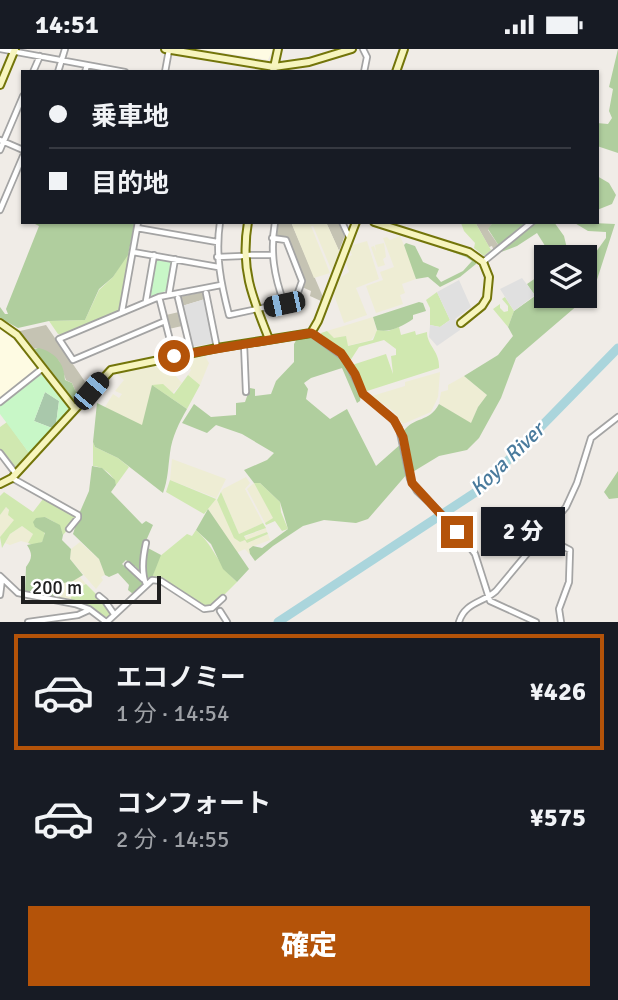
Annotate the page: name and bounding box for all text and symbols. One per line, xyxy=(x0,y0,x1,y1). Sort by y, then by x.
text: 14:51 xyxy=(35,9,99,41)
text: 乗車地 xyxy=(91,101,169,133)
text: 目的地 xyxy=(91,168,169,200)
map controls xyxy=(534,245,597,308)
button: layers xyxy=(534,245,597,308)
car xyxy=(262,289,307,319)
route start xyxy=(158,340,190,372)
car xyxy=(70,368,113,414)
water label: Koya River xyxy=(464,415,552,501)
callout: 2 分 xyxy=(482,507,566,557)
route end xyxy=(441,516,473,548)
text: 2 分 xyxy=(503,517,543,546)
scale bar xyxy=(21,573,161,605)
text: 200 m xyxy=(32,576,82,600)
icon: car xyxy=(32,661,95,724)
text: エコノミー xyxy=(116,662,246,694)
text: ¥426 xyxy=(530,676,586,708)
text: 1 分 · 14:54 xyxy=(116,699,229,728)
icon: car xyxy=(32,787,95,850)
text: コンフォート xyxy=(116,788,271,820)
text: ¥575 xyxy=(530,802,586,834)
text: 2 分 · 14:55 xyxy=(116,825,229,854)
button: 確定 xyxy=(28,906,590,986)

